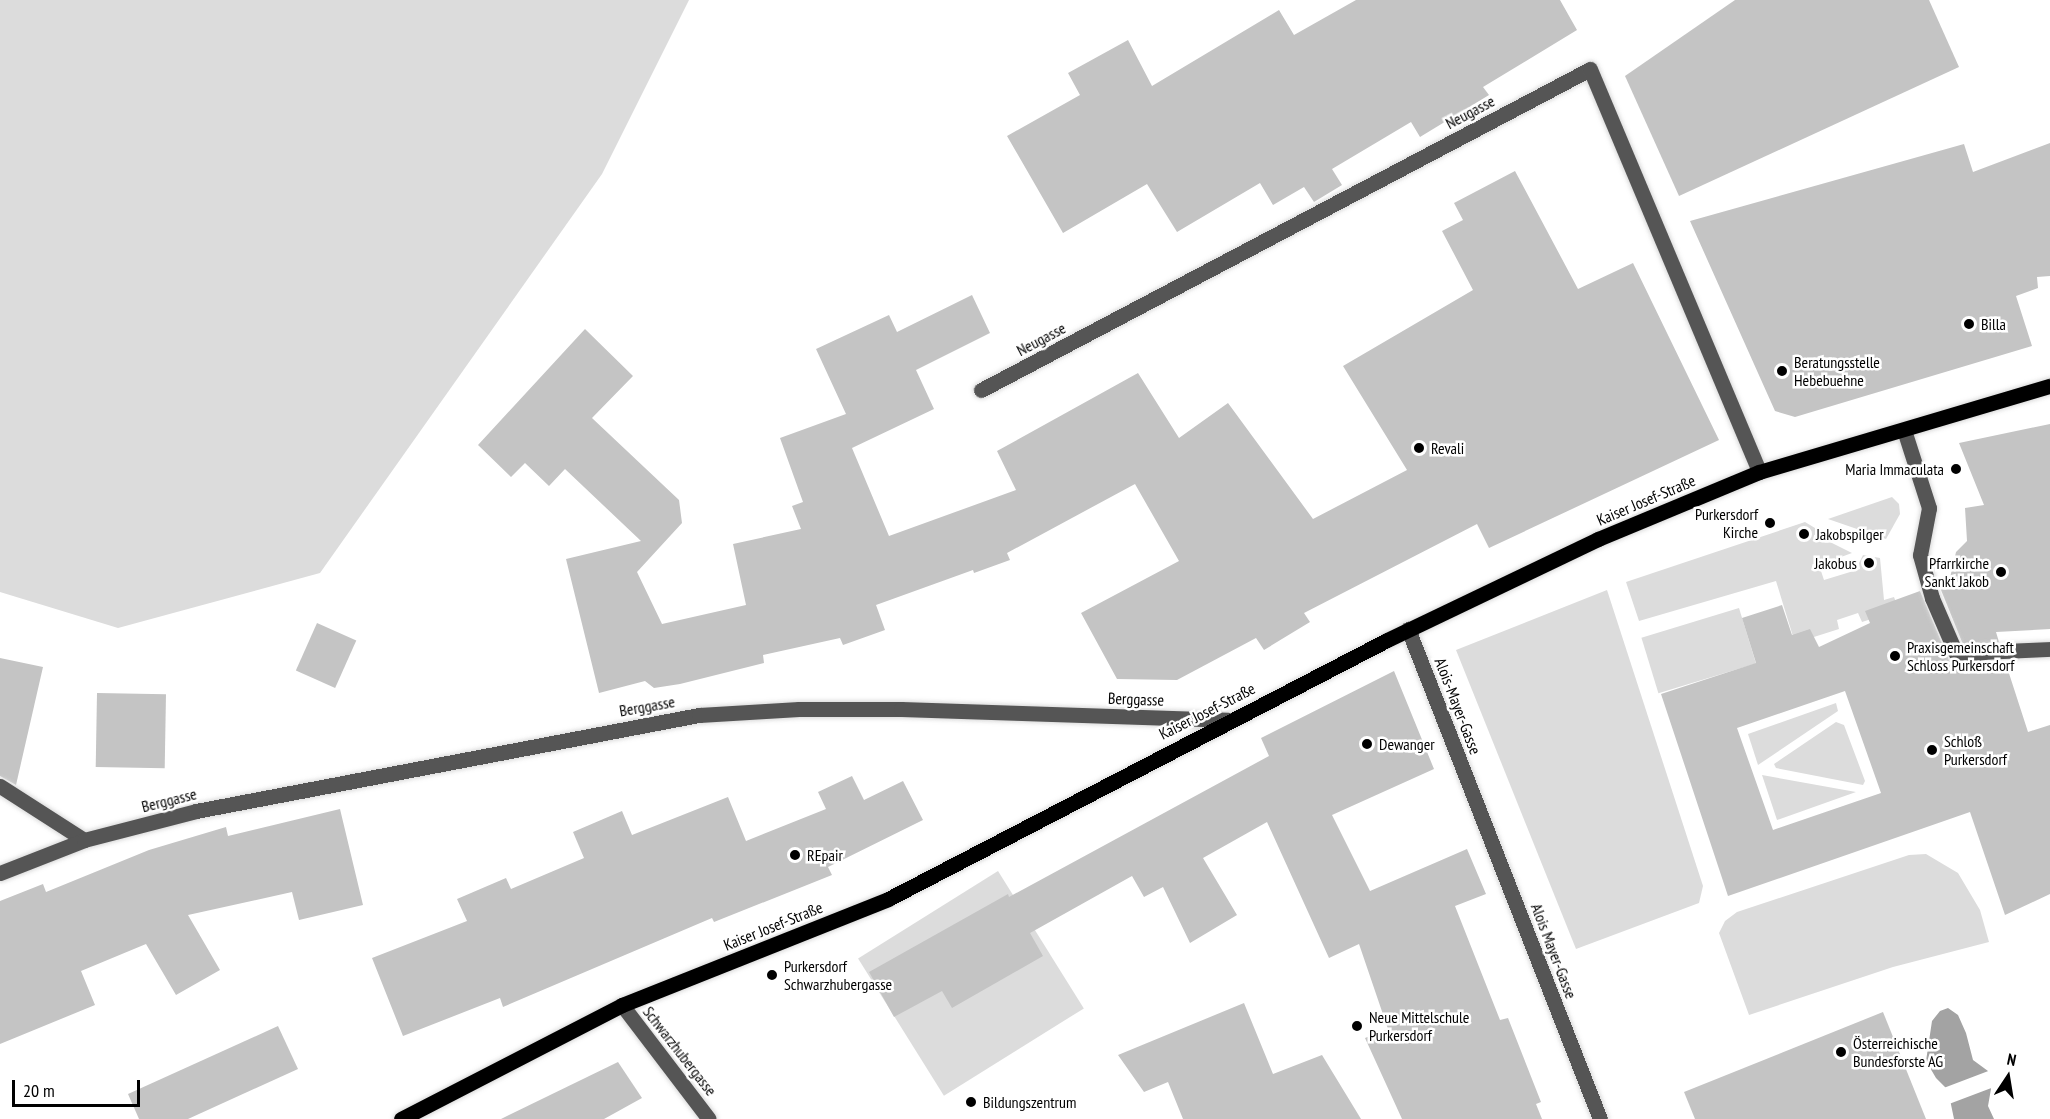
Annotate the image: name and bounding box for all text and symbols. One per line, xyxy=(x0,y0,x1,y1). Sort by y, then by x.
street label: Neugasse xyxy=(1442,91,1498,133)
place label: Billa xyxy=(1981,314,2006,334)
marker: Billa xyxy=(1962,317,1976,331)
street label: Neugasse xyxy=(1013,318,1069,360)
place label: Beratungsstelle Hebebuehne xyxy=(1794,352,1880,390)
marker: Beratungsstelle Hebebuehne xyxy=(1775,364,1789,378)
place label: Revali xyxy=(1431,438,1464,458)
marker: Revali xyxy=(1412,441,1426,455)
place label: Maria Immaculata xyxy=(1845,459,1944,479)
marker: Maria Immaculata xyxy=(1949,462,1963,476)
street label: Kaiser Josef-Straße xyxy=(1594,471,1698,529)
place label: Purkersdorf Kirche xyxy=(1695,504,1758,542)
marker: Purkersdorf Kirche xyxy=(1763,516,1777,530)
place label: Jakobspilger xyxy=(1816,524,1884,544)
marker: Jakobspilger xyxy=(1797,527,1811,541)
place label: Jakobus xyxy=(1814,553,1857,573)
place label: Pfarrkirche Sankt Jakob xyxy=(1925,553,1989,591)
marker: Jakobus xyxy=(1862,556,1876,570)
marker: Pfarrkirche Sankt Jakob xyxy=(1994,565,2008,579)
place label: Praxisgemeinschaft Schloss Purkersdorf xyxy=(1907,637,2014,675)
marker: Praxisgemeinschaft Schloss Purkersdorf xyxy=(1888,649,1902,663)
street label: Alois-Mayer-Gasse xyxy=(1431,655,1485,757)
street label: Kaiser Josef-Straße xyxy=(1156,679,1258,743)
street label: Berggasse xyxy=(1108,688,1164,710)
street label: Berggasse xyxy=(618,692,676,720)
place label: Schloß Purkersdorf xyxy=(1944,731,2007,769)
place label: Dewanger xyxy=(1379,734,1435,754)
marker: Dewanger xyxy=(1360,737,1374,751)
marker: Schloß Purkersdorf xyxy=(1925,743,1939,757)
street label: Berggasse xyxy=(139,784,199,816)
place label: REpair xyxy=(807,845,843,865)
marker: REpair xyxy=(788,848,802,862)
street label: Kaiser Josef-Straße xyxy=(721,897,825,955)
street label: Alois Mayer-Gasse xyxy=(1527,901,1581,1001)
place label: Purkersdorf Schwarzhubergasse xyxy=(784,956,892,994)
marker: Purkersdorf Schwarzhubergasse xyxy=(765,968,779,982)
street label: Schwarzhubergasse xyxy=(639,1002,721,1100)
place label: Neue Mittelschule Purkersdorf xyxy=(1369,1007,1469,1045)
marker: Neue Mittelschule Purkersdorf xyxy=(1350,1019,1364,1033)
place label: Österreichische Bundesforste AG xyxy=(1853,1033,1944,1071)
marker: Österreichische Bundesforste AG xyxy=(1834,1045,1848,1059)
north arrow xyxy=(1978,1047,2038,1107)
text: N xyxy=(2005,1049,2018,1070)
scale bar xyxy=(15,1068,142,1106)
text: 20 m xyxy=(23,1079,55,1102)
place label: Bildungszentrum xyxy=(983,1092,1076,1112)
marker: Bildungszentrum xyxy=(964,1095,978,1109)

